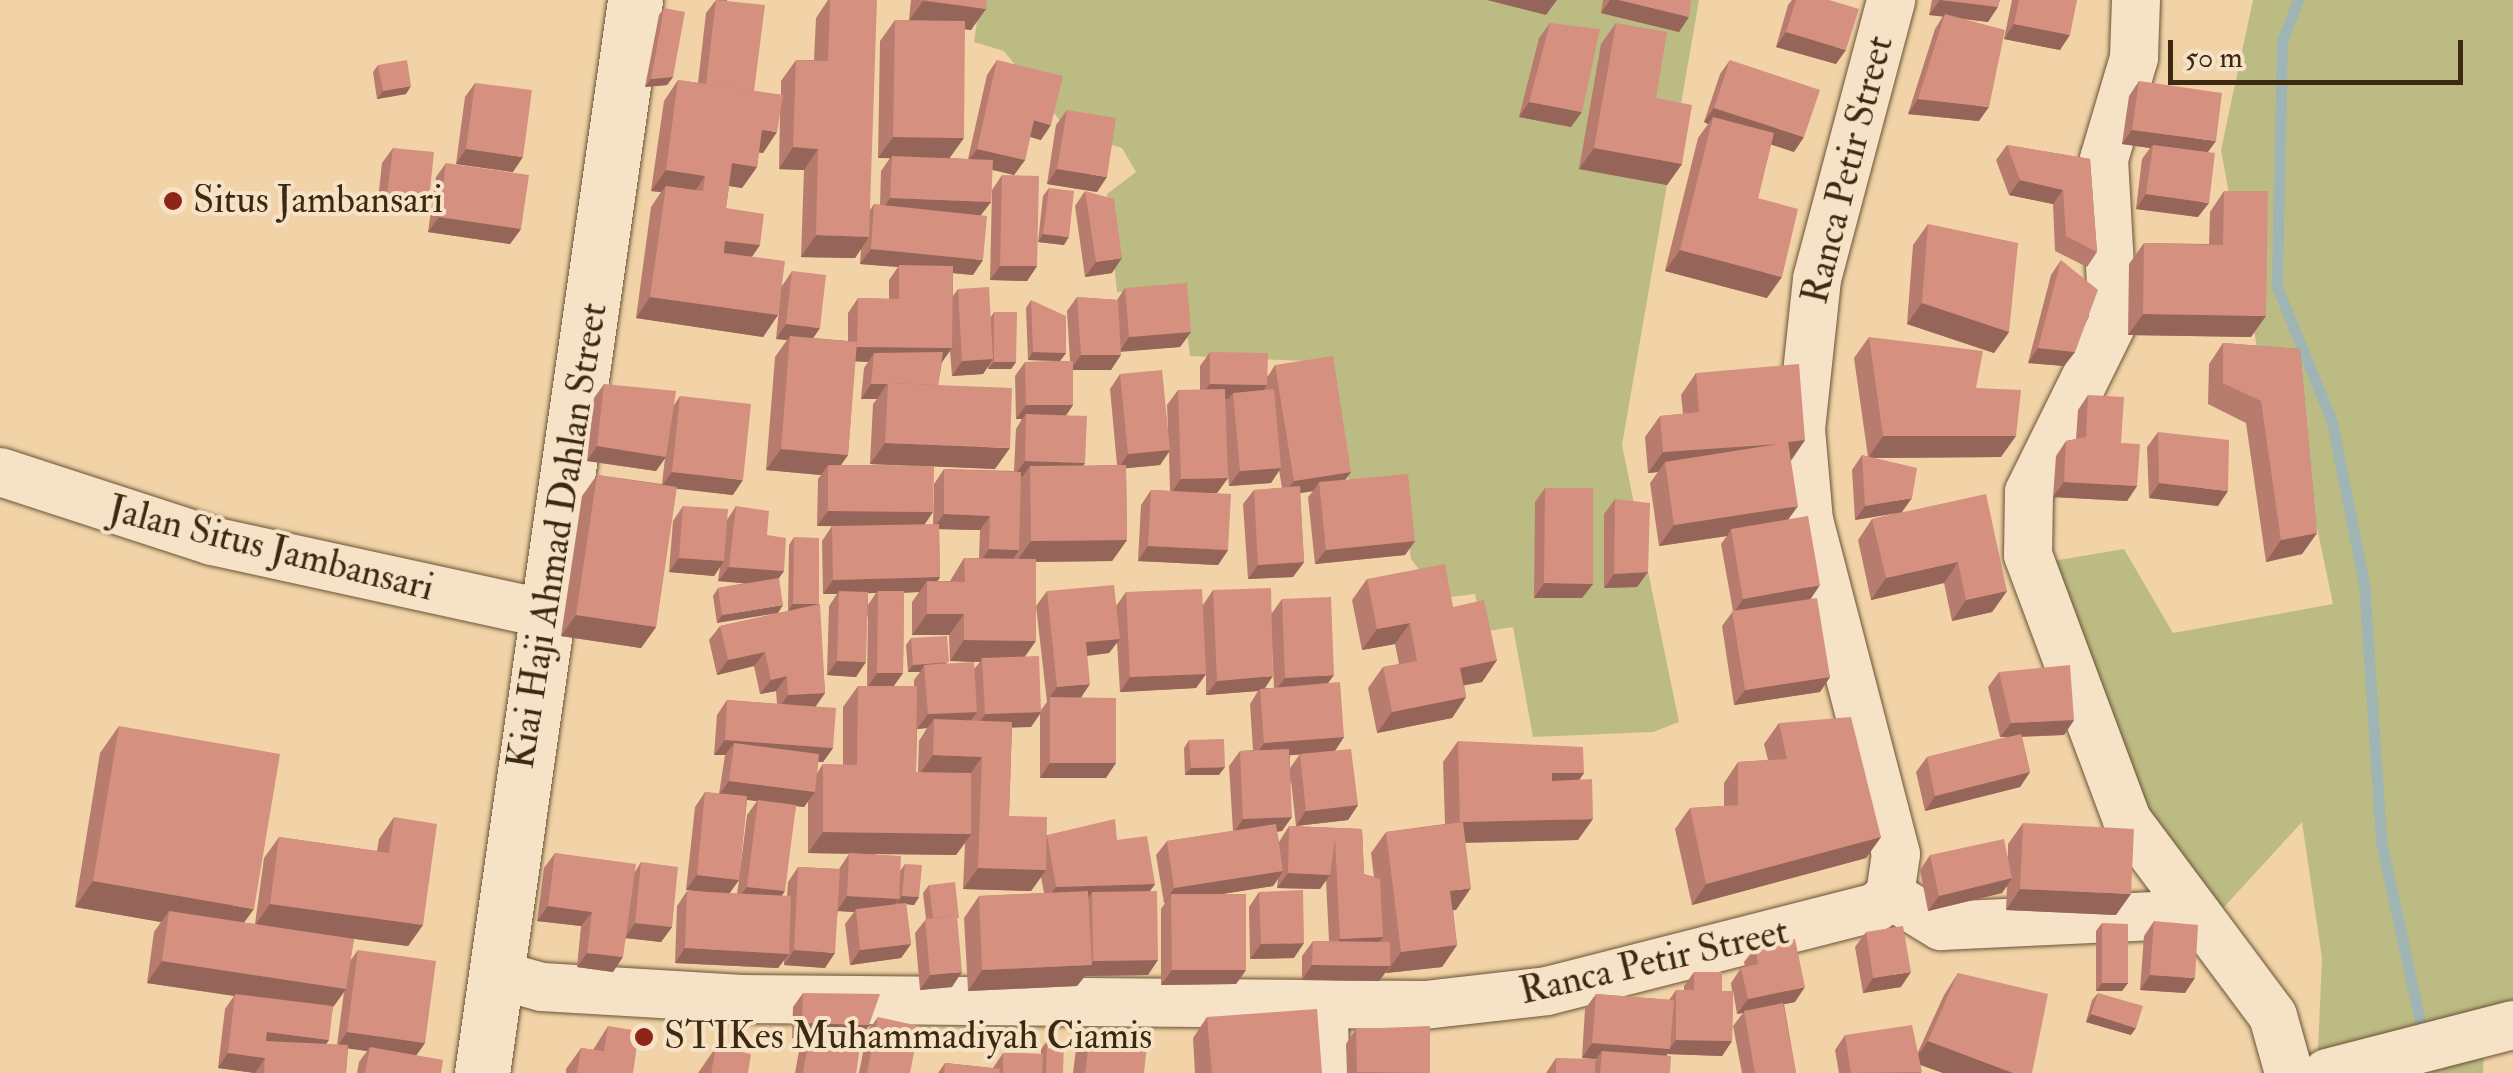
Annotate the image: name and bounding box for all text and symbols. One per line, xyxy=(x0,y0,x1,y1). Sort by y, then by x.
scale bar xyxy=(2173,20,2468,82)
street label: Ranca Petir Street xyxy=(1793,31,1903,309)
text: 50 m xyxy=(2185,39,2243,76)
place label: Situs Jambansari xyxy=(193,178,443,224)
marker: Situs Jambansari xyxy=(162,190,184,212)
street label: Kiai Haji Ahmad Dahlan Street xyxy=(499,300,617,772)
street label: Jalan Situs Jambansari xyxy=(104,487,438,611)
street label: Ranca Petir Street xyxy=(1515,909,1793,1015)
place label: STIKes Muhammadiyah Ciamis xyxy=(664,1014,1152,1060)
marker: STIKes Muhammadiyah Ciamis xyxy=(633,1026,655,1048)

